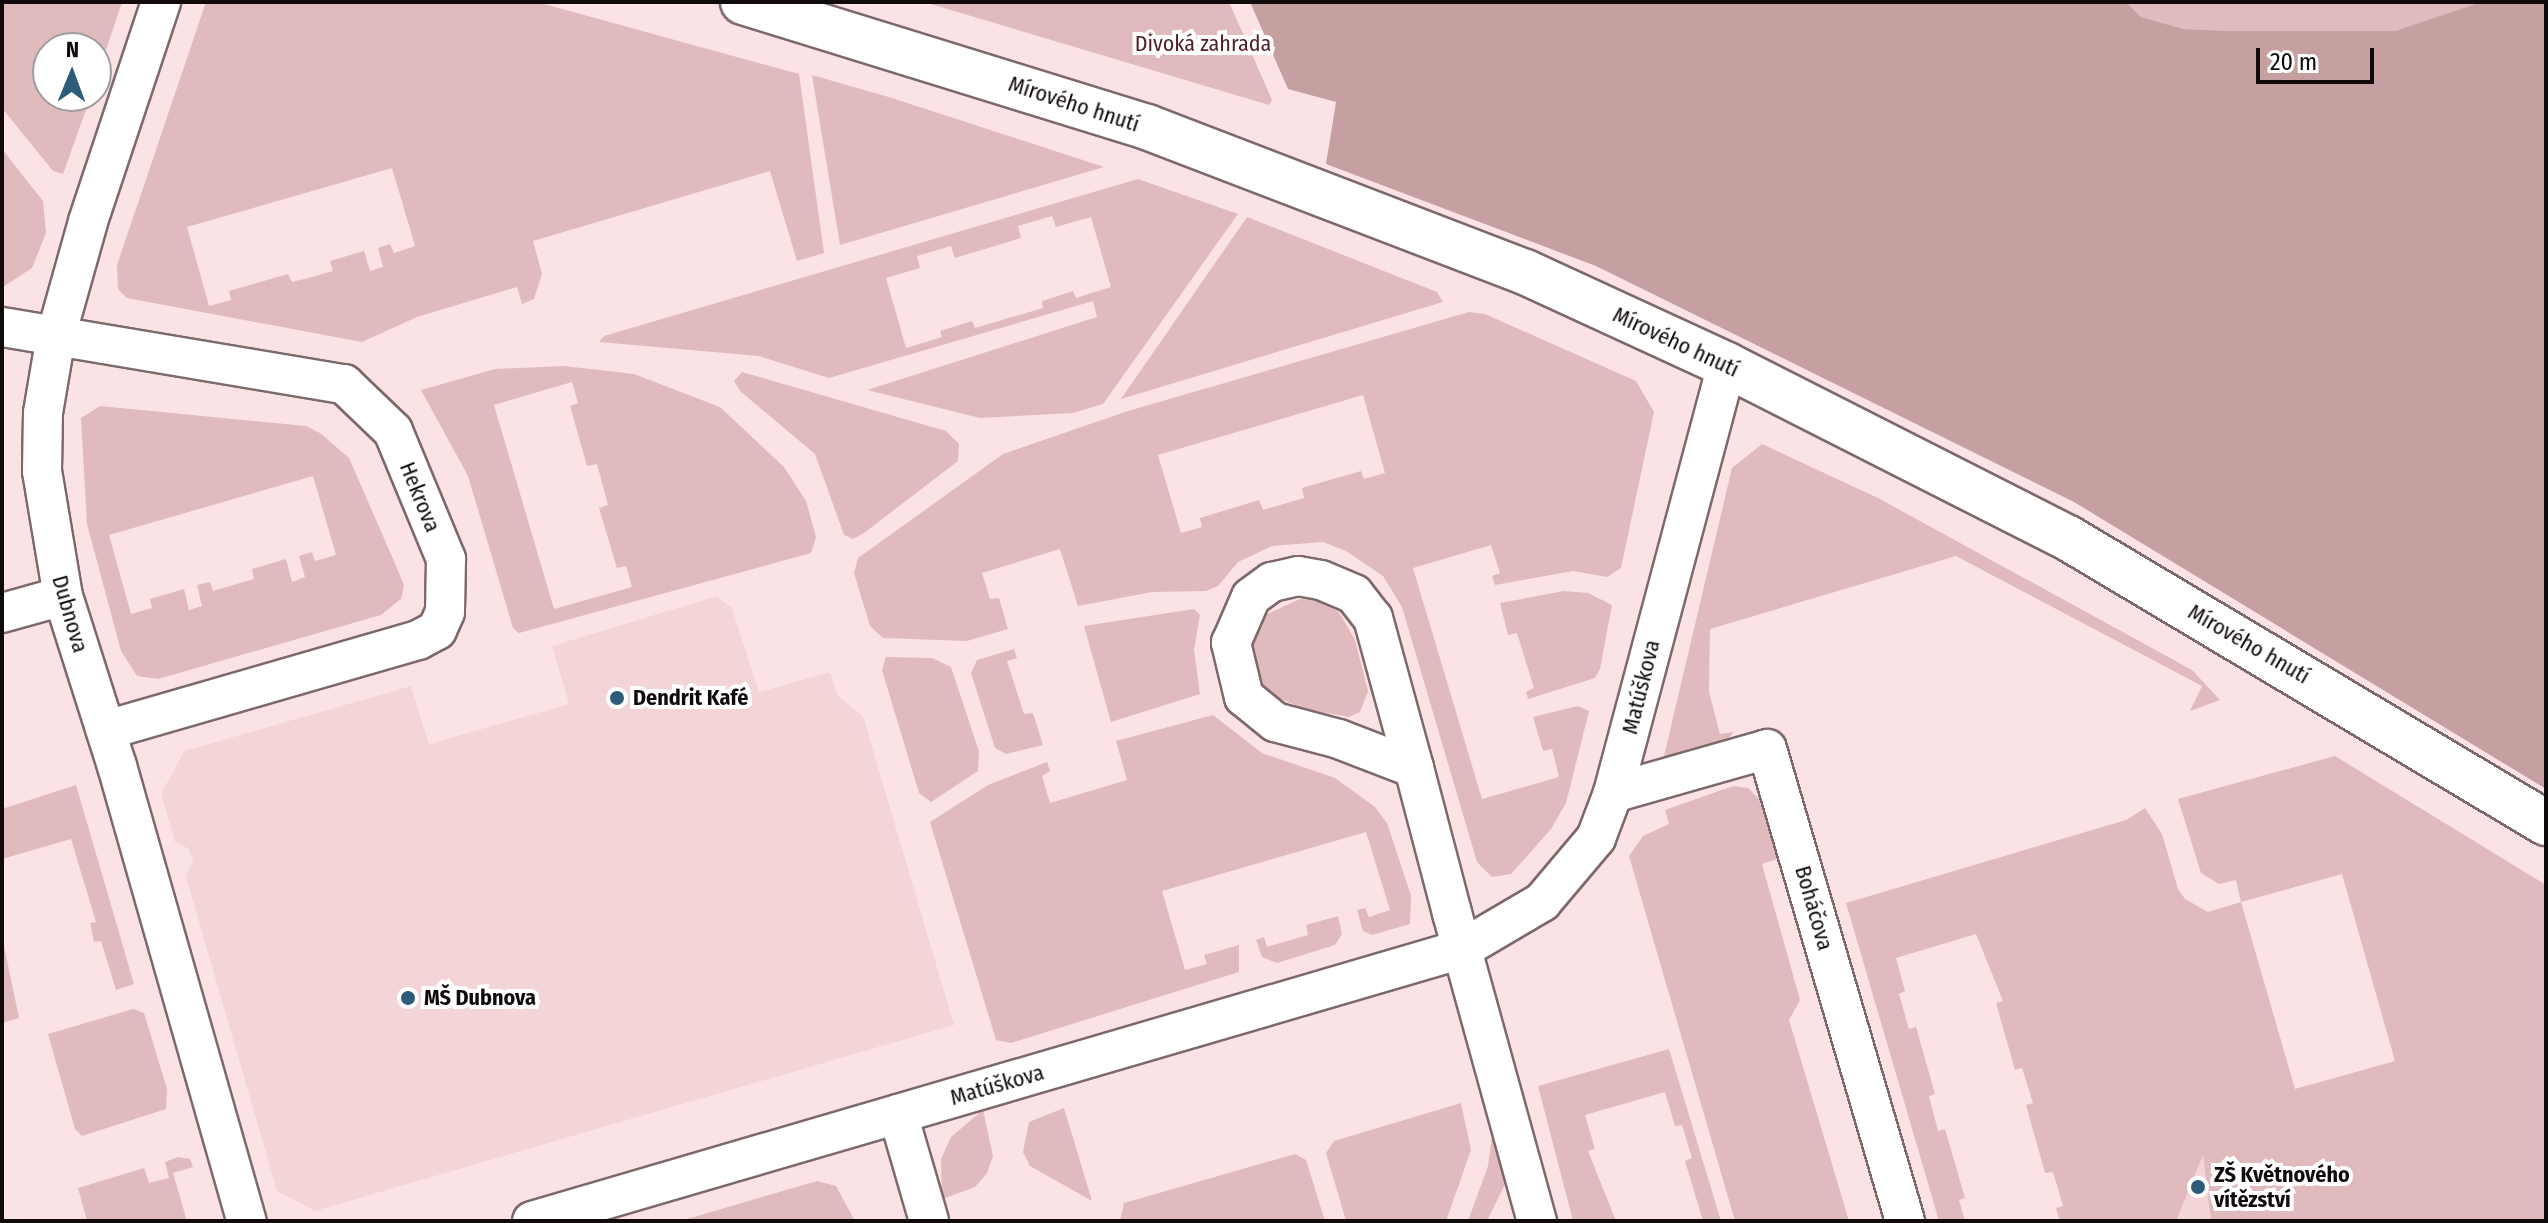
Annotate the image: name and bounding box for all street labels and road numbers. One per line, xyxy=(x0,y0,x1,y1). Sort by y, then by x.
street label: Mírového hnutí xyxy=(1005,70,1143,138)
street label: Mírového hnutí xyxy=(1609,301,1743,383)
street label: Hekrova xyxy=(394,458,446,536)
street label: Dubnova xyxy=(46,572,94,656)
street label: Mírového hnutí xyxy=(2183,599,2315,689)
street label: Matúškova xyxy=(1617,637,1665,737)
street label: Boháčova xyxy=(1789,863,1839,953)
street label: Matúškova xyxy=(947,1059,1047,1111)

